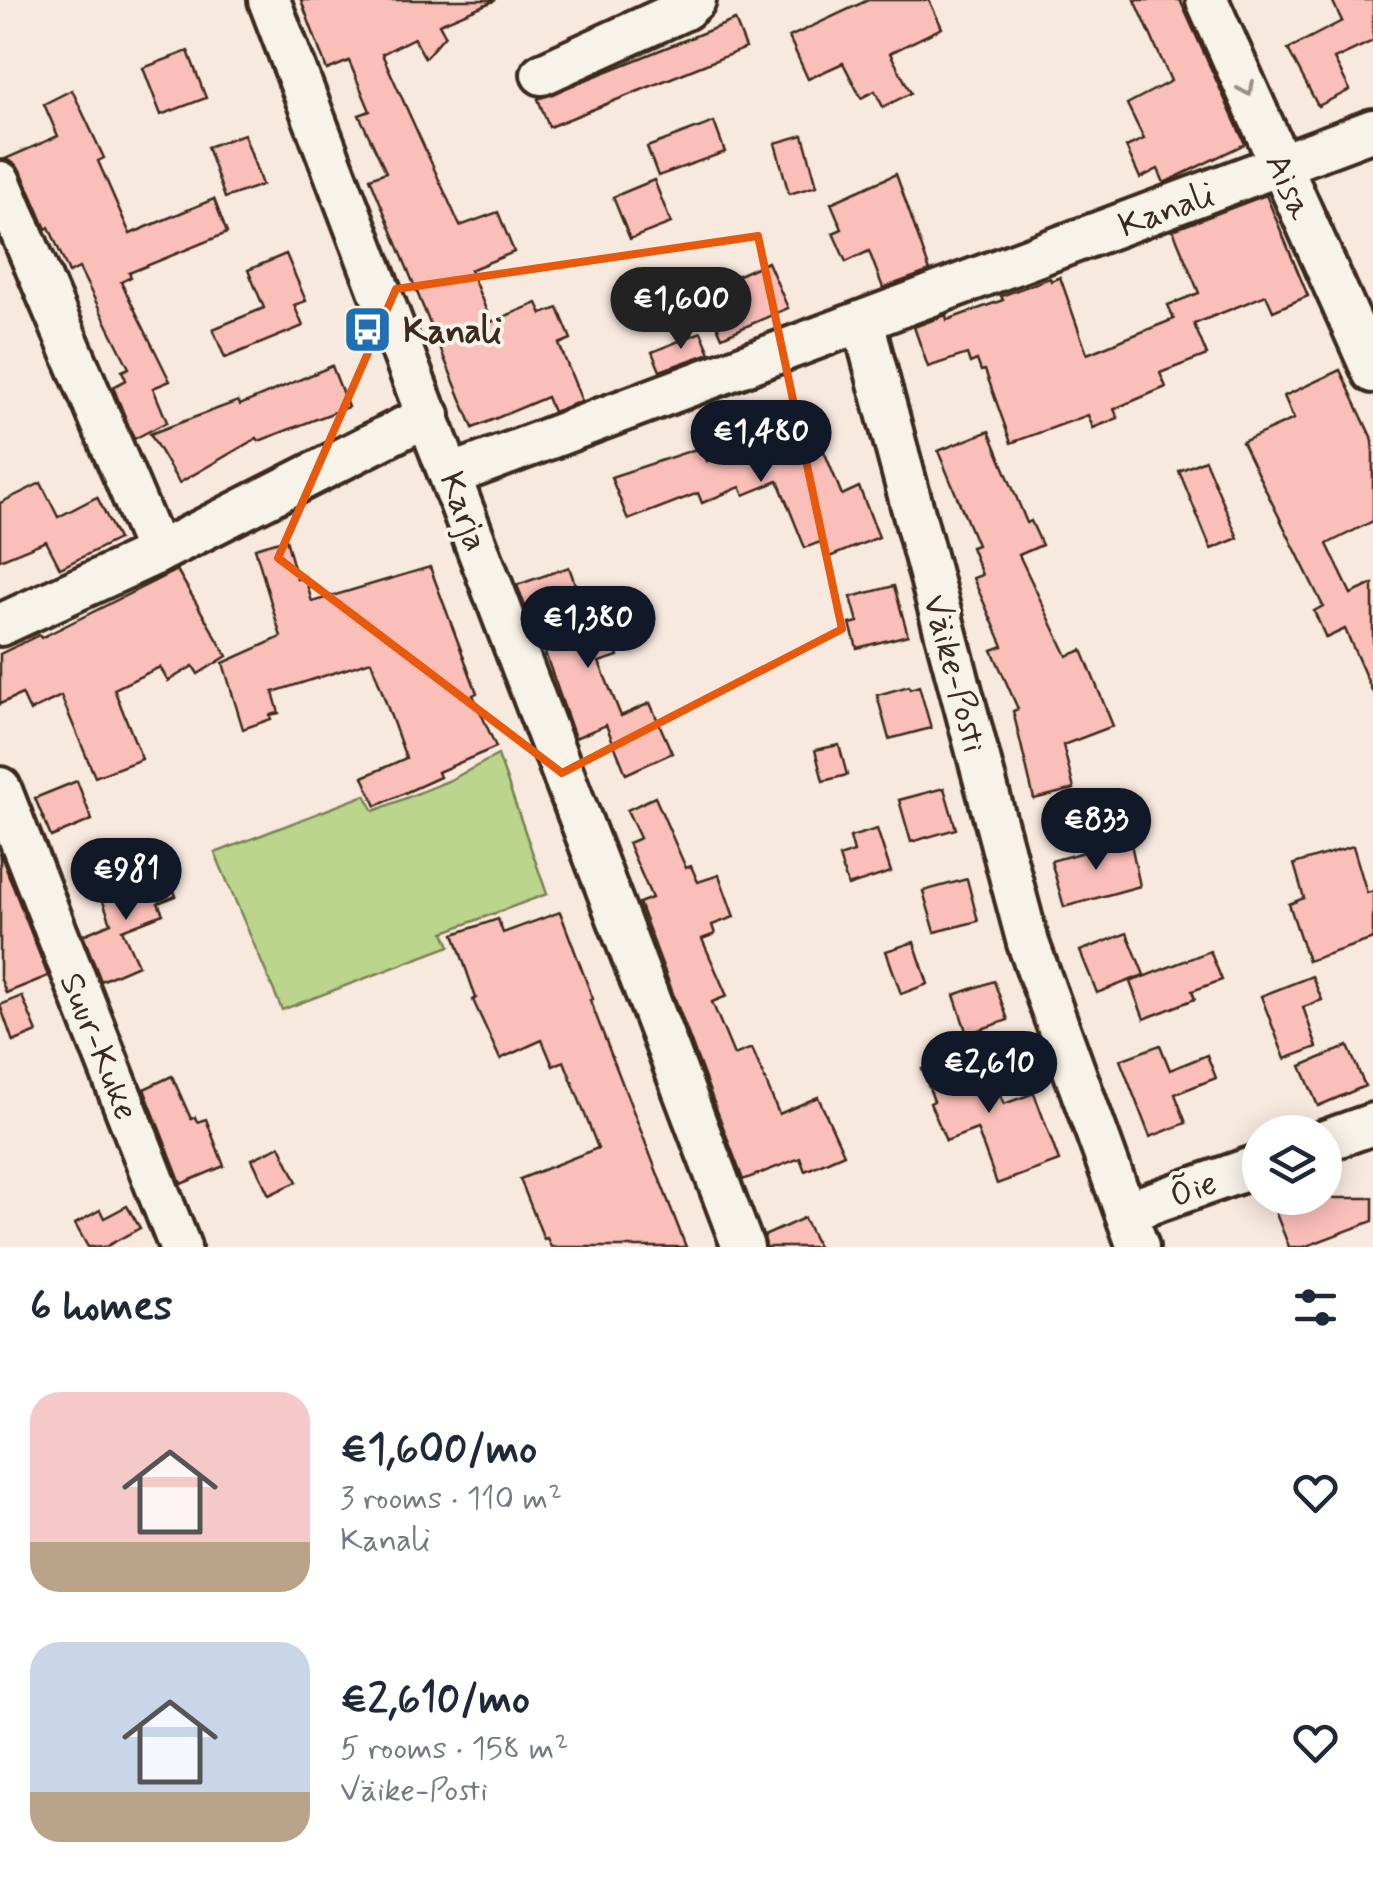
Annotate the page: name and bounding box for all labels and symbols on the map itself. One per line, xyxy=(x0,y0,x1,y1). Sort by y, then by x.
one-way arrow xyxy=(1234,79,1254,97)
street label: Aisa xyxy=(1253,147,1323,228)
street label: Kanali xyxy=(1112,172,1221,249)
pin: €1,600 xyxy=(600,267,762,352)
bus stop icon: Kanali xyxy=(342,304,394,356)
place label: Kanali xyxy=(403,309,502,355)
pin: €1,480 xyxy=(680,400,842,485)
street label: Karja xyxy=(428,466,499,558)
pin: €1,380 xyxy=(507,586,669,671)
street label: Väike-Posti xyxy=(911,590,997,757)
pin: €833 xyxy=(1037,788,1155,873)
pin: €981 xyxy=(67,838,185,923)
street label: Suur-Kuke xyxy=(48,966,149,1127)
pin: €2,610 xyxy=(908,1031,1070,1116)
street label: Õie xyxy=(1164,1160,1224,1220)

